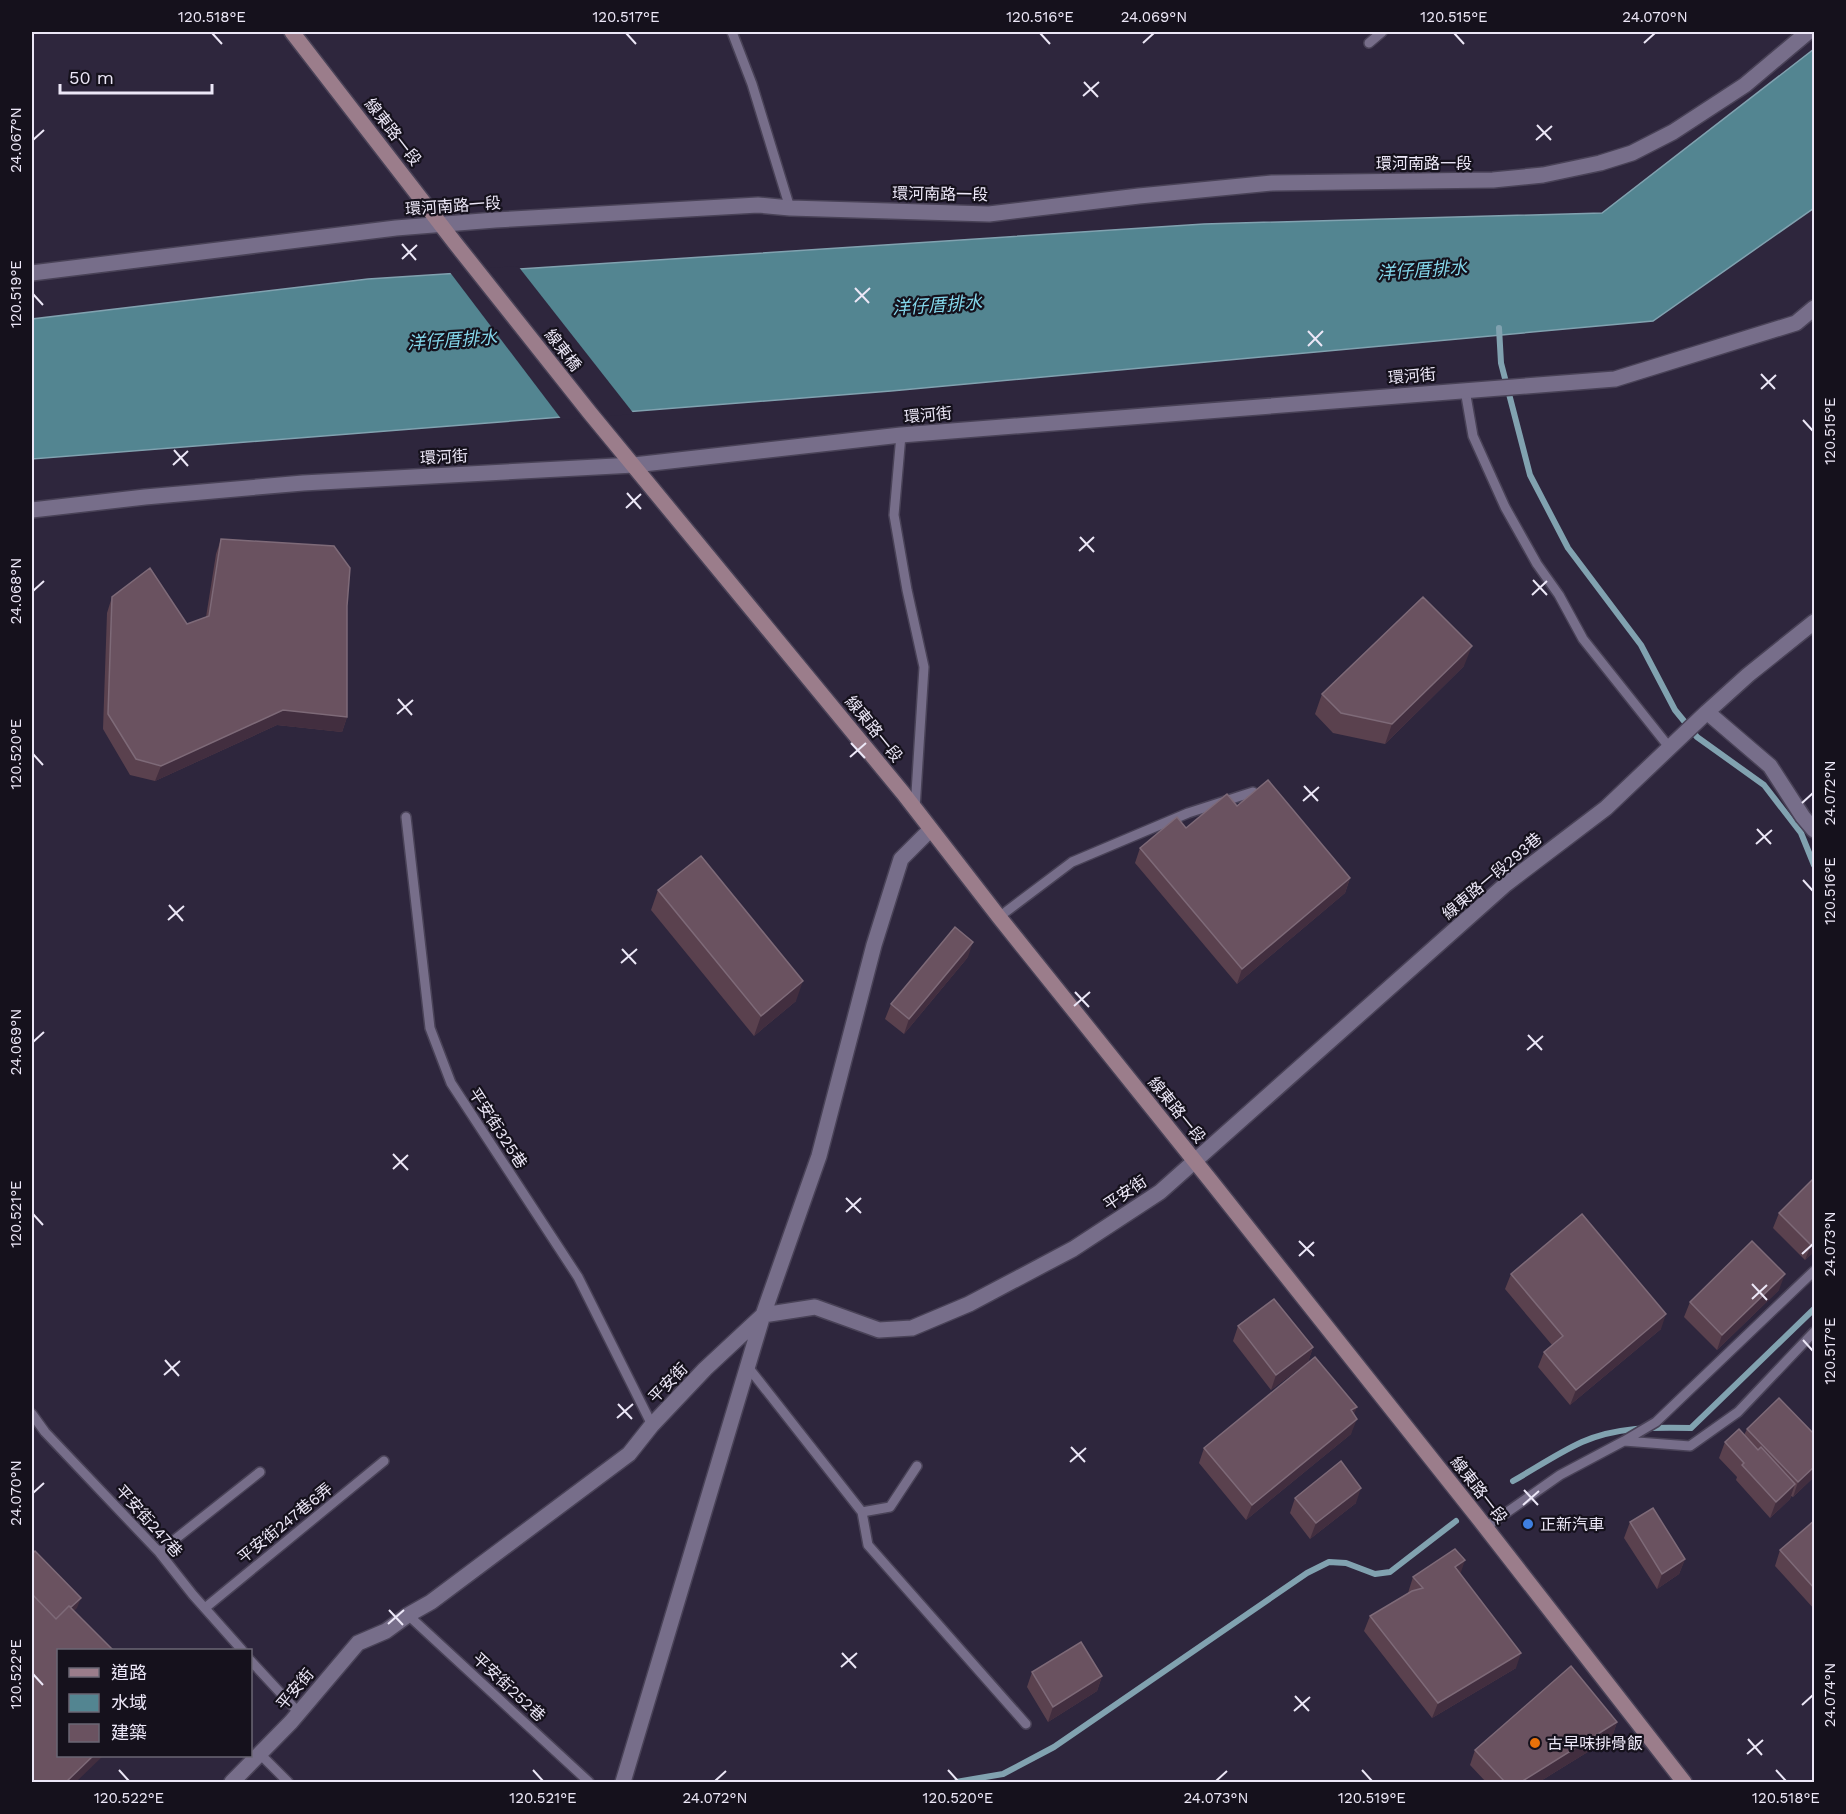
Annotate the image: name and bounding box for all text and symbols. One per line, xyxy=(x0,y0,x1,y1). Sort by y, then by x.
text: 120.518°E xyxy=(178,8,246,26)
text: 120.517°E xyxy=(592,8,660,26)
text: 120.516°E xyxy=(1006,8,1074,26)
text: 24.069°N xyxy=(1121,8,1187,26)
text: 120.515°E xyxy=(1420,8,1488,26)
text: 24.070°N xyxy=(1622,8,1688,26)
scale bar xyxy=(60,57,212,95)
text: 50 m xyxy=(69,67,114,88)
street label: 線東路一段 xyxy=(361,95,425,169)
text: 24.067°N xyxy=(7,107,25,173)
street label: 環河南路一段 xyxy=(1376,154,1472,173)
street label: 環河南路一段 xyxy=(892,184,988,204)
street label: 環河南路一段 xyxy=(404,193,502,219)
water label: 洋仔厝排水 xyxy=(1376,256,1469,284)
text: 120.519°E xyxy=(7,260,25,328)
water label: 洋仔厝排水 xyxy=(891,291,984,319)
street label: 線東橋 xyxy=(541,325,585,375)
water label: 洋仔厝排水 xyxy=(406,326,499,354)
street label: 環河街 xyxy=(1387,364,1437,388)
text: 120.515°E xyxy=(1821,397,1839,465)
street label: 環河街 xyxy=(903,403,953,427)
street label: 環河街 xyxy=(420,446,468,468)
text: 24.068°N xyxy=(7,558,25,624)
street label: 線東路一段 xyxy=(841,692,907,766)
text: 120.520°E xyxy=(7,719,25,789)
text: 24.072°N xyxy=(1821,760,1839,826)
street label: 線東路一段293巷 xyxy=(1438,829,1546,923)
text: 120.516°E xyxy=(1821,857,1839,925)
text: 24.069°N xyxy=(7,1009,25,1075)
street label: 線東路一段 xyxy=(1144,1073,1210,1147)
street label: 平安街325巷 xyxy=(465,1084,531,1172)
street label: 平安街 xyxy=(1100,1172,1150,1214)
text: 120.521°E xyxy=(7,1180,25,1248)
text: 24.073°N xyxy=(1821,1211,1839,1277)
text: 120.517°E xyxy=(1821,1317,1839,1385)
street label: 平安街 xyxy=(644,1359,692,1407)
street label: 線東路一段 xyxy=(1447,1453,1511,1527)
text: 24.070°N xyxy=(7,1460,25,1526)
street label: 平安街247巷6弄 xyxy=(234,1479,336,1567)
street label: 平安街247巷 xyxy=(112,1481,186,1561)
place label: 正新汽車 xyxy=(1540,1515,1604,1534)
marker: 正新汽車 xyxy=(1521,1517,1535,1531)
text: 120.522°E xyxy=(7,1639,25,1709)
legend xyxy=(57,1649,252,1757)
street label: 平安街252巷 xyxy=(469,1649,549,1725)
text: 道路 xyxy=(111,1662,147,1683)
text: 24.074°N xyxy=(1821,1663,1839,1727)
street label: 平安街 xyxy=(272,1665,318,1713)
text: 水域 xyxy=(111,1692,147,1713)
text: 建築 xyxy=(111,1722,147,1743)
place label: 古早味排骨飯 xyxy=(1547,1734,1643,1753)
marker: 古早味排骨飯 xyxy=(1528,1736,1542,1750)
text: 120.522°E xyxy=(94,1789,164,1807)
text: 120.521°E xyxy=(509,1789,577,1807)
text: 24.072°N xyxy=(682,1789,748,1807)
text: 120.520°E xyxy=(923,1789,993,1807)
text: 24.073°N xyxy=(1183,1789,1249,1807)
text: 120.519°E xyxy=(1338,1789,1406,1807)
text: 120.518°E xyxy=(1752,1789,1820,1807)

